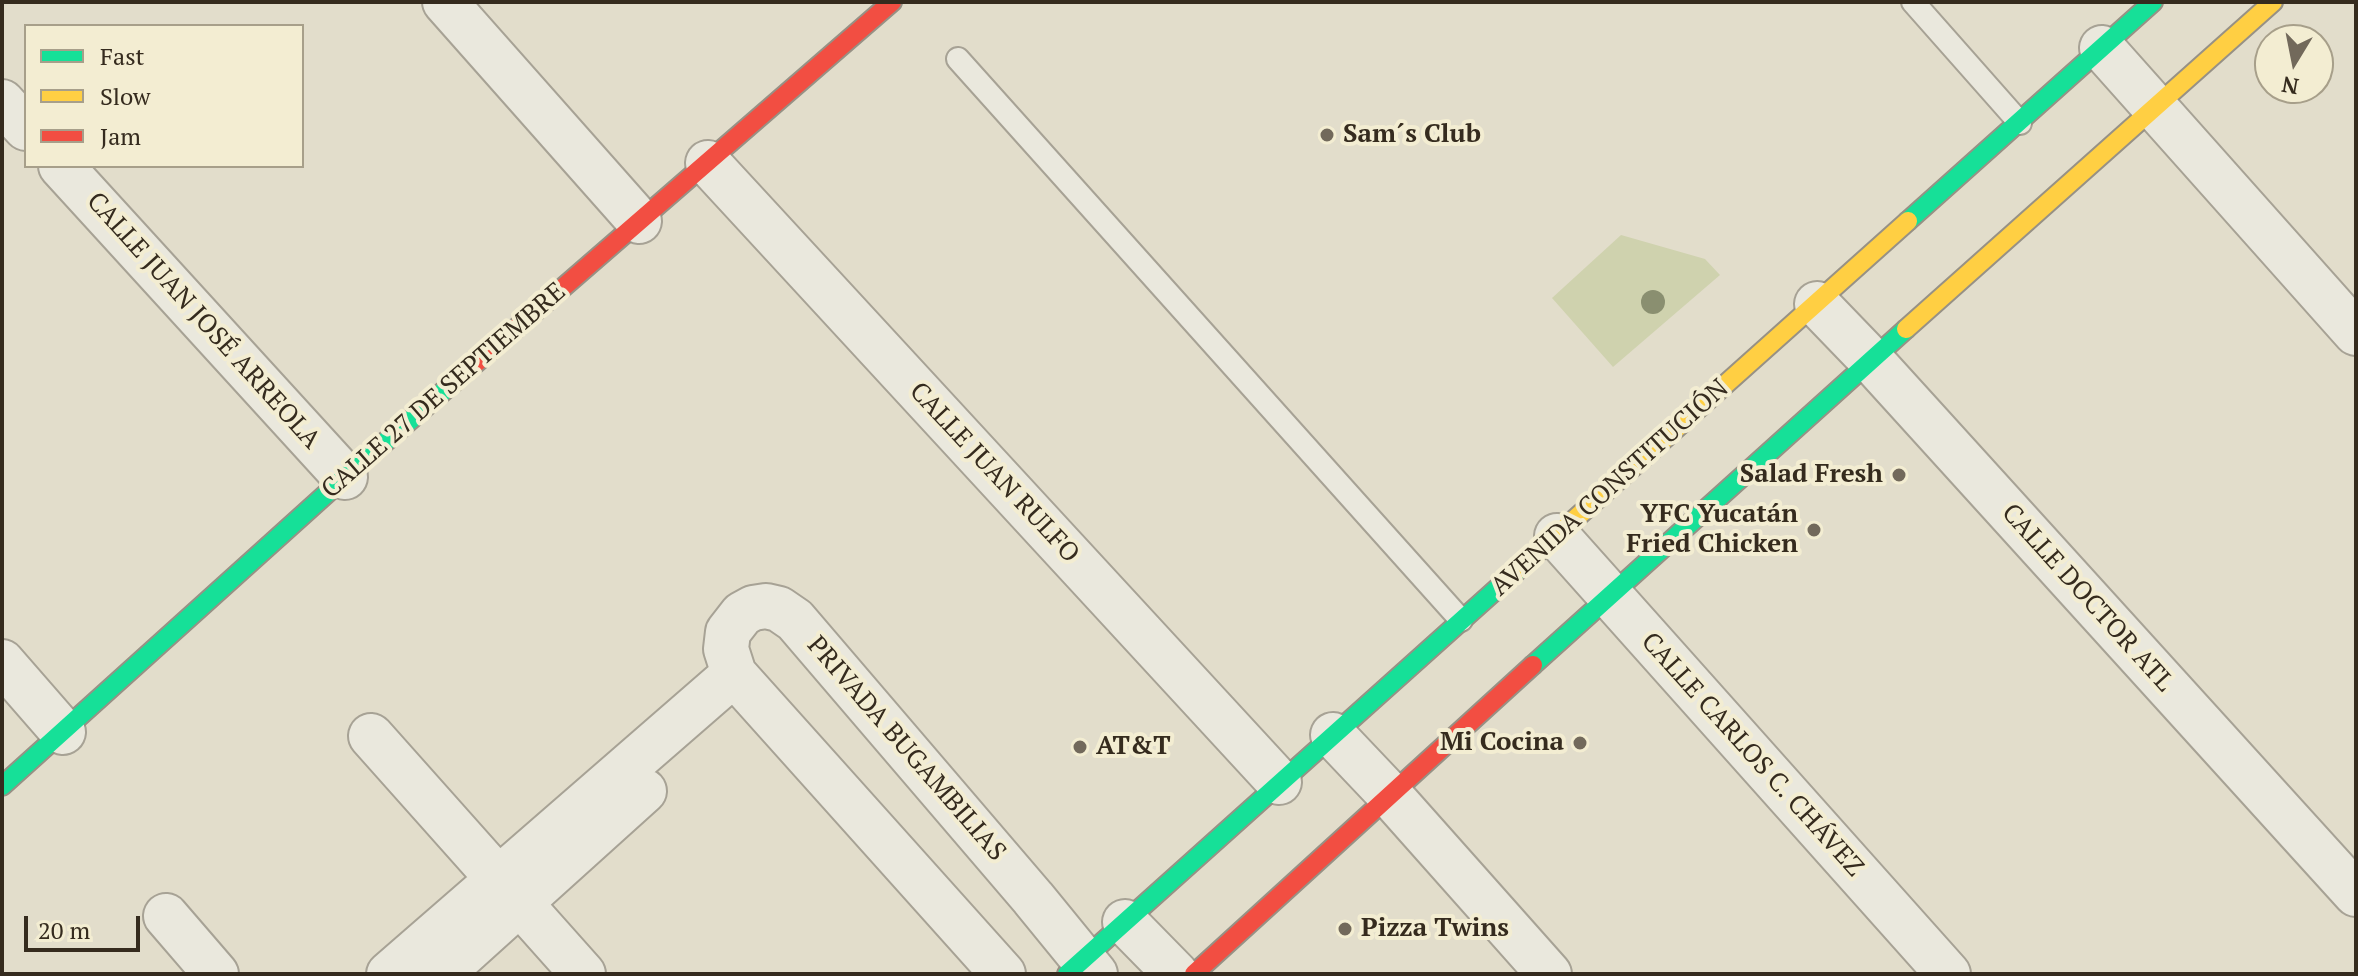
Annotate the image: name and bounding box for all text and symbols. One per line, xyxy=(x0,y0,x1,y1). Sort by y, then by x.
legend xyxy=(24,24,304,168)
north arrow xyxy=(2254,24,2334,104)
text: Fast xyxy=(100,40,144,72)
text: N xyxy=(2279,70,2301,102)
text: Slow xyxy=(100,80,151,112)
place label: Sam´s Club xyxy=(1343,119,1481,151)
text: Jam xyxy=(100,120,141,152)
marker: Sam´s Club xyxy=(1318,126,1336,144)
street label: CALLE JUAN JOSÉ ARREOLA xyxy=(80,186,326,456)
street label: CALLE 27 DE SEPTIEMBRE xyxy=(316,277,572,505)
street label: AVENIDA CONSTITUCIÓN xyxy=(1485,373,1735,603)
street label: CALLE JUAN RULFO xyxy=(902,376,1086,570)
place label: Salad Fresh xyxy=(1740,459,1883,491)
marker: Salad Fresh xyxy=(1890,466,1908,484)
street label: CALLE DOCTOR ATL xyxy=(1995,498,2179,698)
place label: YFC Yucatán Fried Chicken xyxy=(1626,499,1798,560)
marker: YFC Yucatán Fried Chicken xyxy=(1805,521,1823,539)
street label: CALLE CARLOS C. CHÁVEZ xyxy=(1634,627,1870,883)
street label: PRIVADA BUGAMBILIAS xyxy=(800,630,1012,868)
place label: Mi Cocina xyxy=(1440,727,1564,759)
place label: AT&T xyxy=(1096,731,1171,763)
marker: Mi Cocina xyxy=(1571,734,1589,752)
marker: AT&T xyxy=(1071,738,1089,756)
scale bar xyxy=(28,900,144,950)
place label: Pizza Twins xyxy=(1361,913,1509,945)
text: 20 m xyxy=(38,914,90,946)
marker: Pizza Twins xyxy=(1336,920,1354,938)

